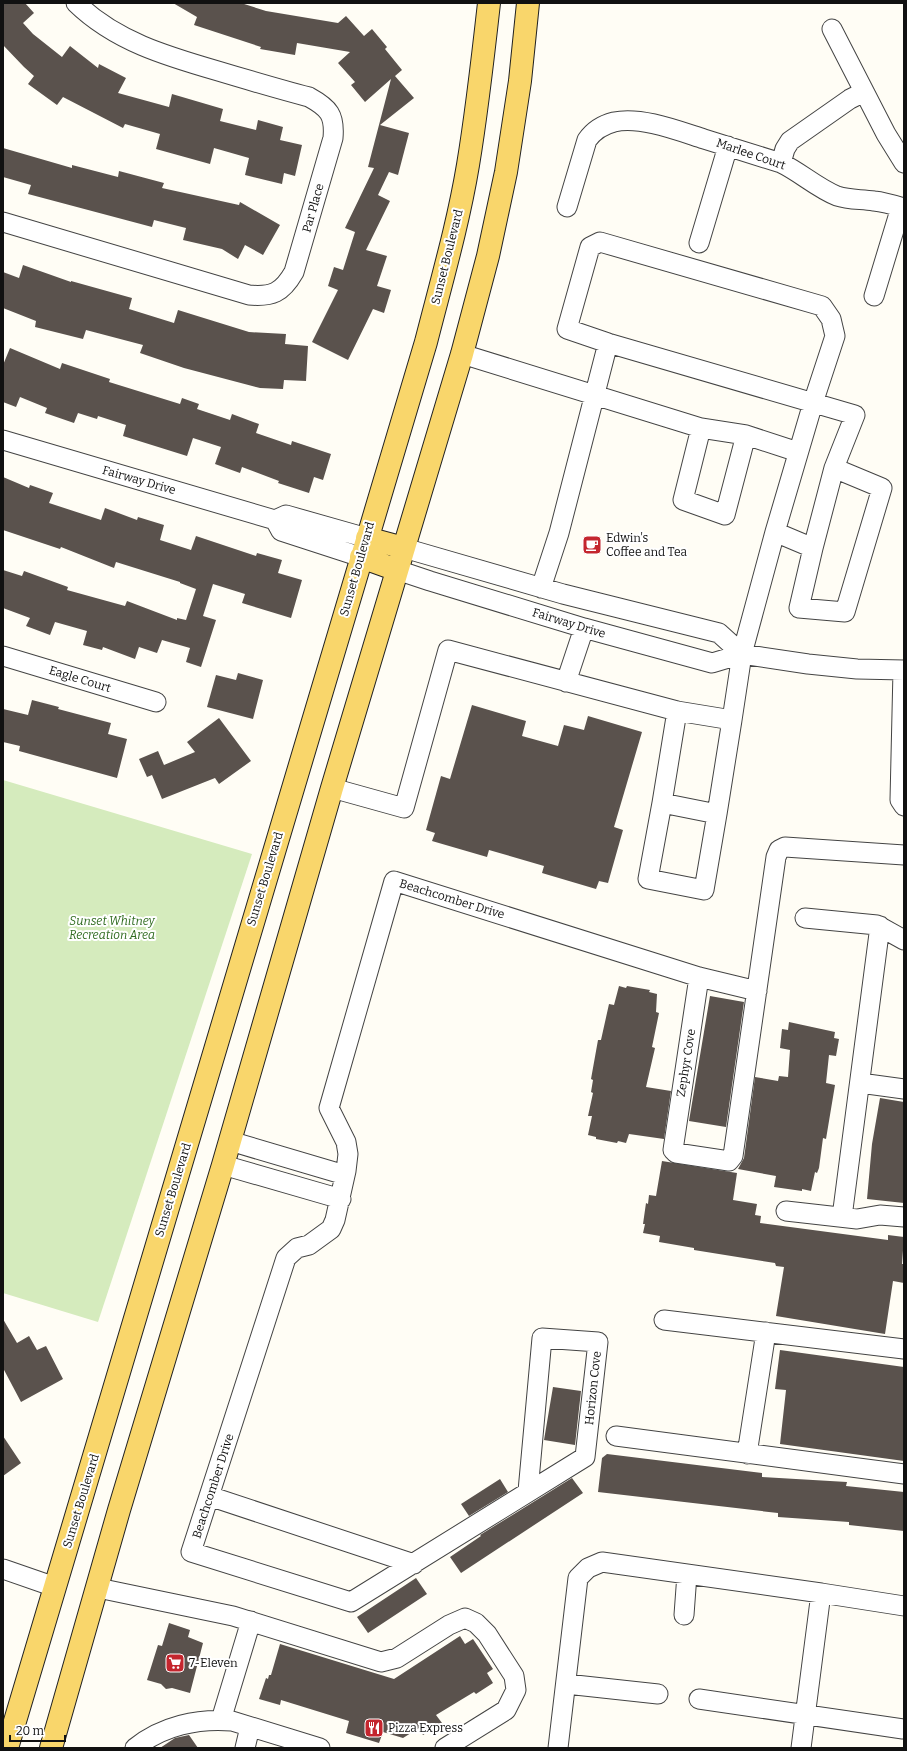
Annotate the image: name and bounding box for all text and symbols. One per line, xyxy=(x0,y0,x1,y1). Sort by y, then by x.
street label: Marlee Court xyxy=(714,136,788,173)
street label: Par Place xyxy=(299,182,327,234)
street label: Sunset Boulevard xyxy=(428,208,466,306)
street label: Fairway Drive xyxy=(101,463,177,497)
street label: Sunset Boulevard xyxy=(337,520,377,618)
place label: Edwin's Coffee and Tea xyxy=(606,531,688,559)
cafe icon: Edwin's Coffee and Tea xyxy=(581,534,603,556)
street label: Fairway Drive xyxy=(531,605,607,641)
street label: Eagle Court xyxy=(47,663,113,695)
street label: Sunset Boulevard xyxy=(244,830,286,928)
street label: Beachcomber Drive xyxy=(398,876,506,922)
park label: Sunset Whitney Recreation Area xyxy=(69,914,156,942)
street label: Zephyr Cove xyxy=(674,1028,698,1098)
street label: Sunset Boulevard xyxy=(152,1141,194,1239)
street label: Horizon Cove xyxy=(582,1350,604,1426)
street label: Beachcomber Drive xyxy=(189,1432,237,1540)
street label: Sunset Boulevard xyxy=(60,1452,102,1550)
supermarket icon: 7-Eleven xyxy=(164,1652,186,1674)
place label: 7-Eleven xyxy=(189,1656,238,1670)
scale bar xyxy=(10,1717,65,1743)
restaurant icon: Pizza Express xyxy=(363,1717,385,1739)
place label: Pizza Express xyxy=(388,1721,463,1735)
text: 20 m xyxy=(16,1724,45,1738)

